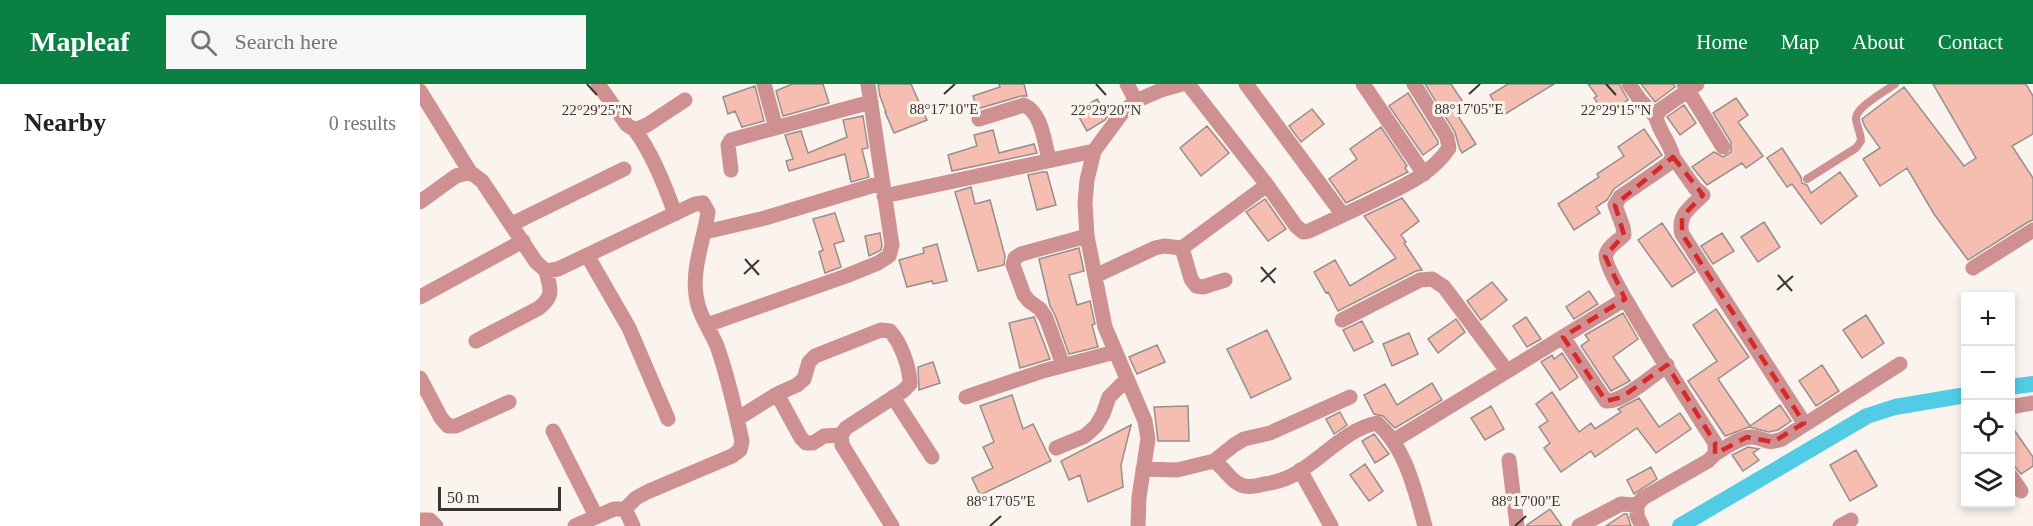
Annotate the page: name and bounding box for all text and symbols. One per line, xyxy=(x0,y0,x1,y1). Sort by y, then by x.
search box xyxy=(166,15,586,69)
text: Mapleaf xyxy=(30,26,130,57)
icon: search xyxy=(187,26,220,59)
text: Search here xyxy=(235,29,338,54)
text: Home xyxy=(1696,30,1748,54)
text: Map xyxy=(1781,30,1819,54)
text: About xyxy=(1852,30,1905,54)
text: Contact xyxy=(1938,30,2003,54)
text: 88°17'10"E xyxy=(910,101,979,117)
text: 88°17'05"E xyxy=(1435,101,1504,117)
text: 22°29'25"N xyxy=(562,102,632,118)
text: 22°29'20"N xyxy=(1071,102,1141,118)
text: 22°29'15"N xyxy=(1581,102,1651,118)
text: Nearby xyxy=(24,108,106,137)
text: 0 results xyxy=(329,112,396,134)
map controls xyxy=(1961,292,2015,508)
button: + xyxy=(1961,292,2015,346)
button: − xyxy=(1961,346,2015,400)
button: locate xyxy=(1961,400,2015,454)
button: layers xyxy=(1961,454,2015,508)
scale bar xyxy=(438,484,561,512)
text: 50 m xyxy=(447,489,479,506)
text: 88°17'05"E xyxy=(967,493,1036,509)
text: 88°17'00"E xyxy=(1492,493,1561,509)

